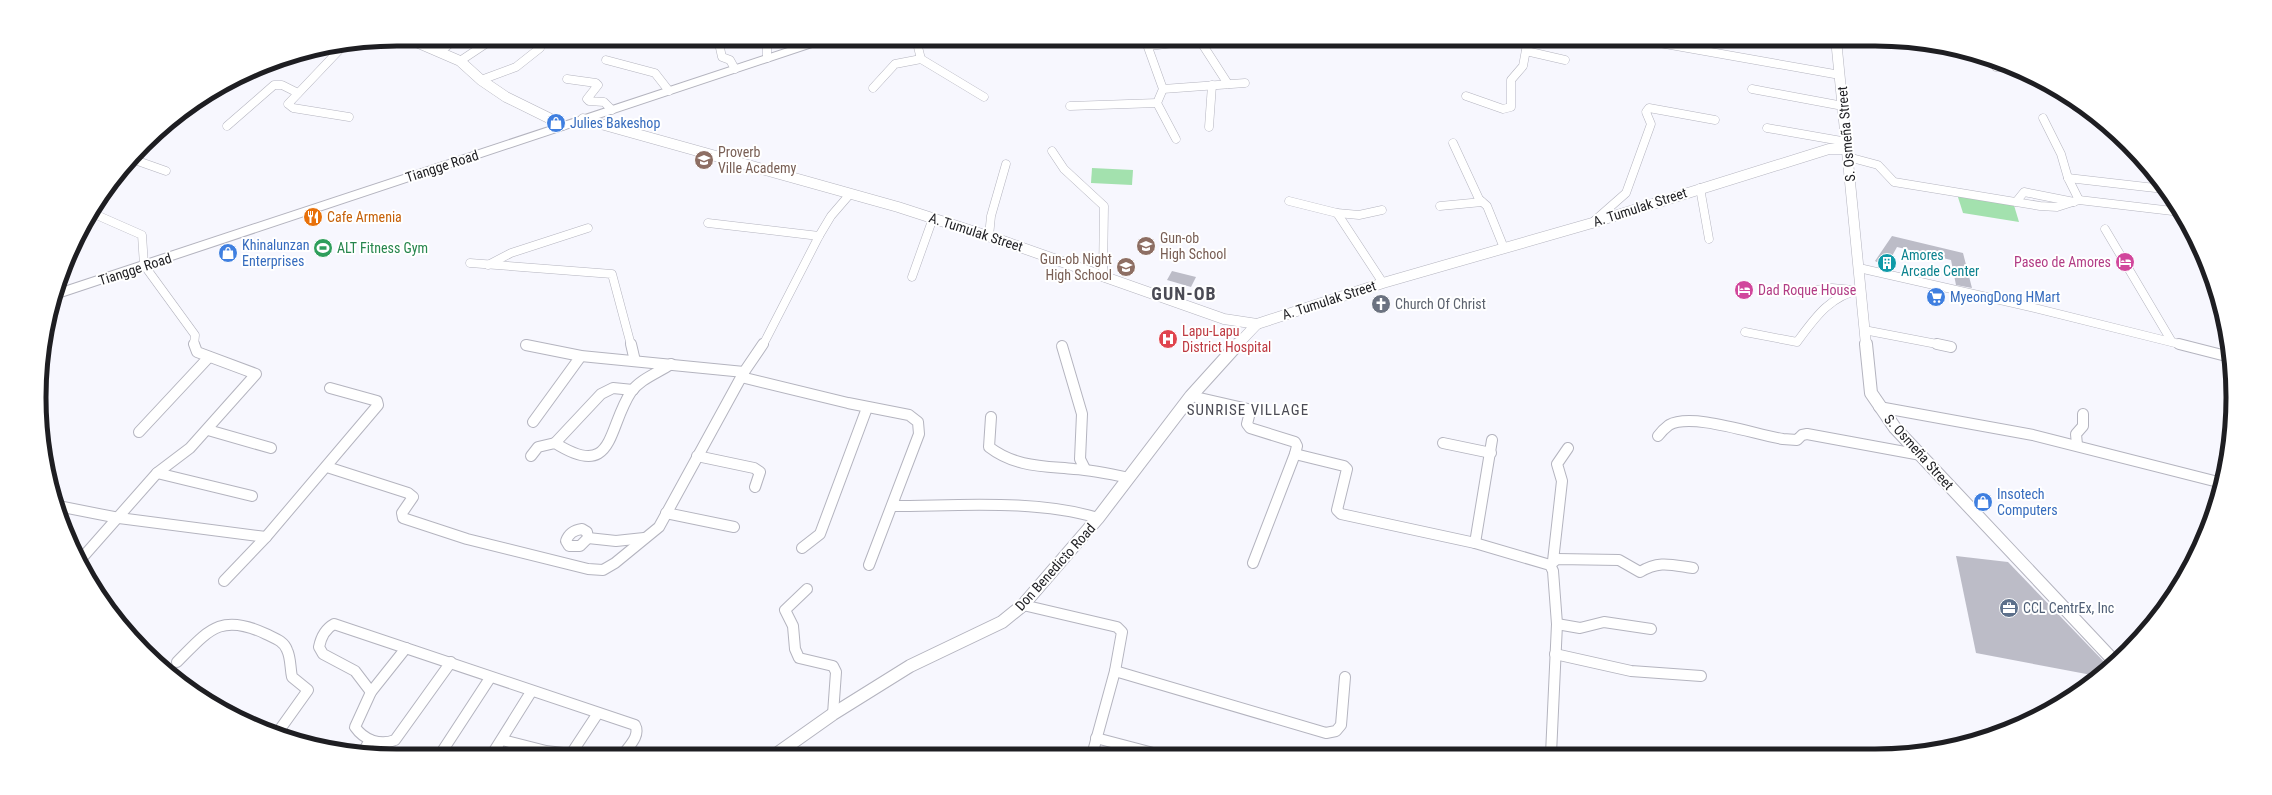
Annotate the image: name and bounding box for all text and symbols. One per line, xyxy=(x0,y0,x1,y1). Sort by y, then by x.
street label: S. Osmeña Street xyxy=(1834,86,1858,182)
shop icon: Julies Bakeshop xyxy=(545,112,567,134)
place label: Julies Bakeshop xyxy=(570,115,660,131)
place label: Proverb Ville Academy xyxy=(718,144,797,176)
street label: Tiangge Road xyxy=(404,147,480,185)
school or university icon: Proverb Ville Academy xyxy=(693,149,715,171)
street label: A. Tumulak Street xyxy=(1591,184,1689,230)
restaurant icon: Cafe Armenia xyxy=(302,206,324,228)
place label: Cafe Armenia xyxy=(327,209,402,225)
street label: A. Tumulak Street xyxy=(927,209,1025,255)
place label: Gun-ob High School xyxy=(1160,230,1227,262)
school or university icon: Gun-ob High School xyxy=(1135,235,1157,257)
place label: Khinalunzan Enterprises xyxy=(242,237,310,269)
sports icon: ALT Fitness Gym xyxy=(312,237,334,259)
place label: ALT Fitness Gym xyxy=(337,240,428,256)
shop icon: Khinalunzan Enterprises xyxy=(217,242,239,264)
place label: Amores Arcade Center xyxy=(1901,247,1979,279)
street label: Tiangge Road xyxy=(97,250,173,288)
place label: Gun-ob Night High School xyxy=(1040,251,1112,283)
hotel icon: Paseo de Amores xyxy=(2114,251,2136,273)
building icon: Amores Arcade Center xyxy=(1876,252,1898,274)
place label: Paseo de Amores xyxy=(2014,254,2111,270)
school or university icon: Gun-ob Night High School xyxy=(1115,256,1137,278)
street label: A. Tumulak Street xyxy=(1280,277,1378,323)
hotel icon: Dad Roque House xyxy=(1733,279,1755,301)
place label: Dad Roque House xyxy=(1758,282,1857,298)
district label: GUN-OB xyxy=(1151,283,1217,304)
supermarket icon: MyeongDong HMart xyxy=(1925,286,1947,308)
place label: MyeongDong HMart xyxy=(1950,289,2060,305)
church icon: Church Of Christ xyxy=(1370,293,1392,315)
place label: Church Of Christ xyxy=(1395,296,1486,312)
place label: Lapu-Lapu District Hospital xyxy=(1182,323,1271,355)
hospital icon: Lapu-Lapu District Hospital xyxy=(1157,328,1179,350)
district label: SUNRISE VILLAGE xyxy=(1187,401,1309,419)
street label: S. Osmeña Street xyxy=(1881,411,1957,493)
place label: Insotech Computers xyxy=(1997,486,2058,518)
shop icon: Insotech Computers xyxy=(1972,491,1994,513)
street label: Don Benedicto Road xyxy=(1012,520,1098,614)
office icon: CCL CentrEx, Inc xyxy=(1998,597,2020,619)
place label: CCL CentrEx, Inc xyxy=(2023,600,2114,616)

